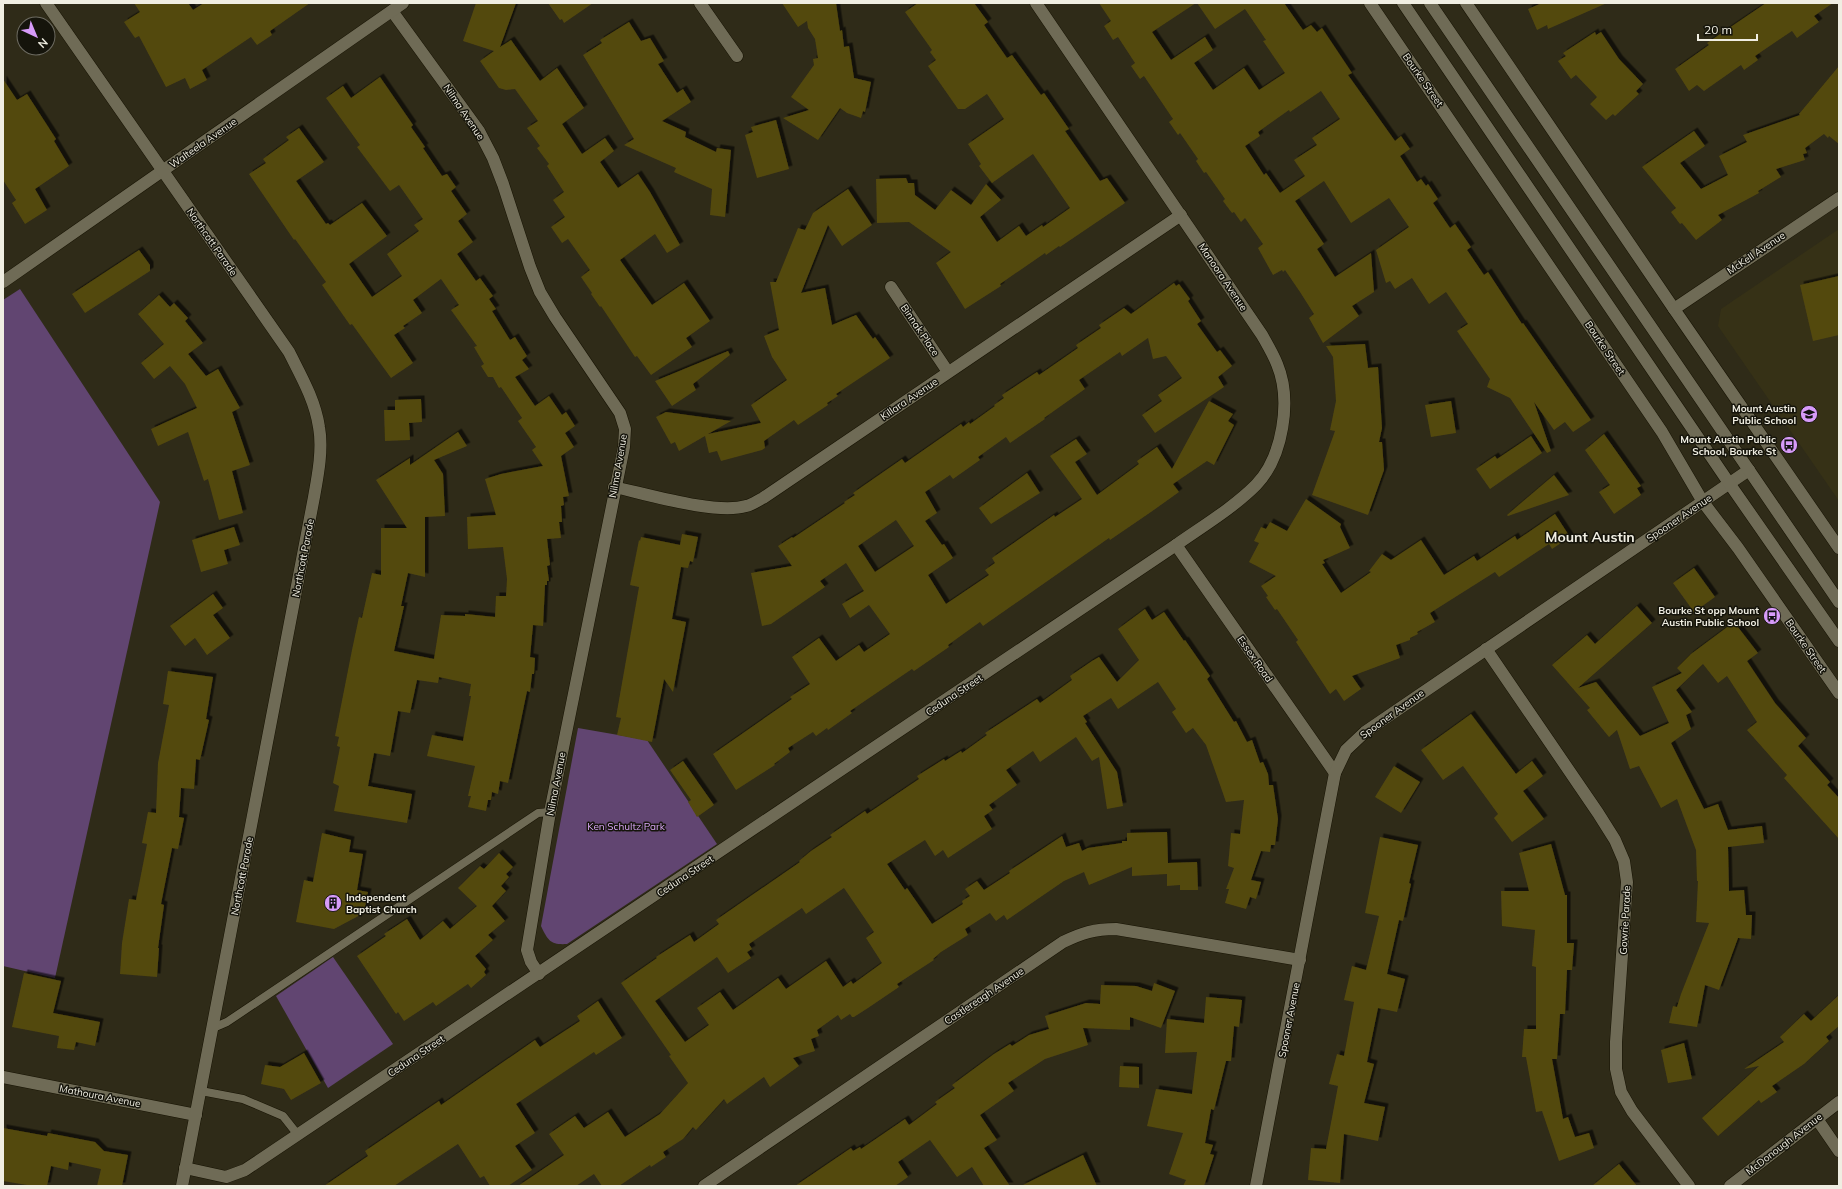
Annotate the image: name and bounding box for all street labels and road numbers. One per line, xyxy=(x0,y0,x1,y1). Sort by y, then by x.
street label: Bourke Street xyxy=(1400,51,1447,110)
street label: Nilma Avenue xyxy=(441,82,487,142)
street label: Walteela Avenue xyxy=(167,115,239,171)
street label: Northcott Parade xyxy=(184,206,240,278)
street label: McKell Avenue xyxy=(1724,229,1788,277)
street label: Manoora Avenue xyxy=(1196,241,1250,313)
street label: Binnak Place xyxy=(898,302,942,358)
street label: Bourke Street xyxy=(1582,318,1628,378)
street label: Killara Avenue xyxy=(878,375,940,423)
street label: Nilma Avenue xyxy=(606,433,630,499)
street label: Spooner Avenue xyxy=(1644,491,1714,545)
street label: Northcott Parade xyxy=(289,518,317,598)
street label: Bourke Street xyxy=(1783,617,1830,676)
street label: Essex Road xyxy=(1234,633,1276,685)
street label: Ceduna Street xyxy=(923,671,985,719)
street label: Spooner Avenue xyxy=(1357,686,1427,742)
street label: Nilma Avenue xyxy=(543,751,569,817)
street label: Northcott Parade xyxy=(228,836,256,916)
street label: Ceduna Street xyxy=(654,852,716,900)
street label: Gowrie Parade xyxy=(1617,885,1633,955)
street label: Castlereagh Avenue xyxy=(942,965,1026,1027)
street label: Spooner Avenue xyxy=(1275,981,1303,1059)
street label: Ceduna Street xyxy=(385,1032,447,1080)
street label: Mathoura Avenue xyxy=(58,1082,142,1110)
street label: McDonough Avenue xyxy=(1743,1110,1825,1178)

